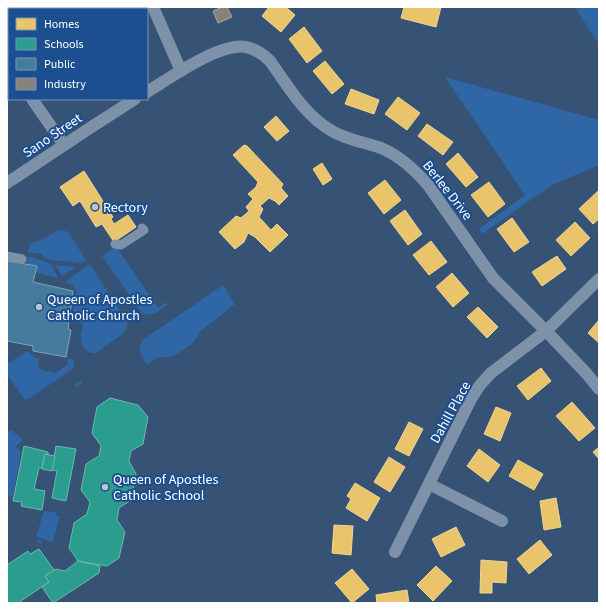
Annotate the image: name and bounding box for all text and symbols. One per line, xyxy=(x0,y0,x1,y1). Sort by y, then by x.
legend xyxy=(8,8,148,100)
text: Homes xyxy=(44,16,79,33)
text: Schools xyxy=(44,36,84,53)
text: Public xyxy=(44,56,76,73)
text: Industry xyxy=(44,76,86,93)
street label: Sano Street xyxy=(19,108,86,163)
street label: Berlee Drive xyxy=(418,157,477,225)
place label: Rectory xyxy=(103,198,148,218)
marker: Rectory xyxy=(90,202,100,212)
place label: Queen of Apostles Catholic Church xyxy=(47,290,152,326)
marker: Queen of Apostles Catholic Church xyxy=(34,302,44,312)
street label: Dahill Place xyxy=(426,378,476,447)
place label: Queen of Apostles Catholic School xyxy=(113,470,218,506)
marker: Queen of Apostles Catholic School xyxy=(100,482,110,492)

